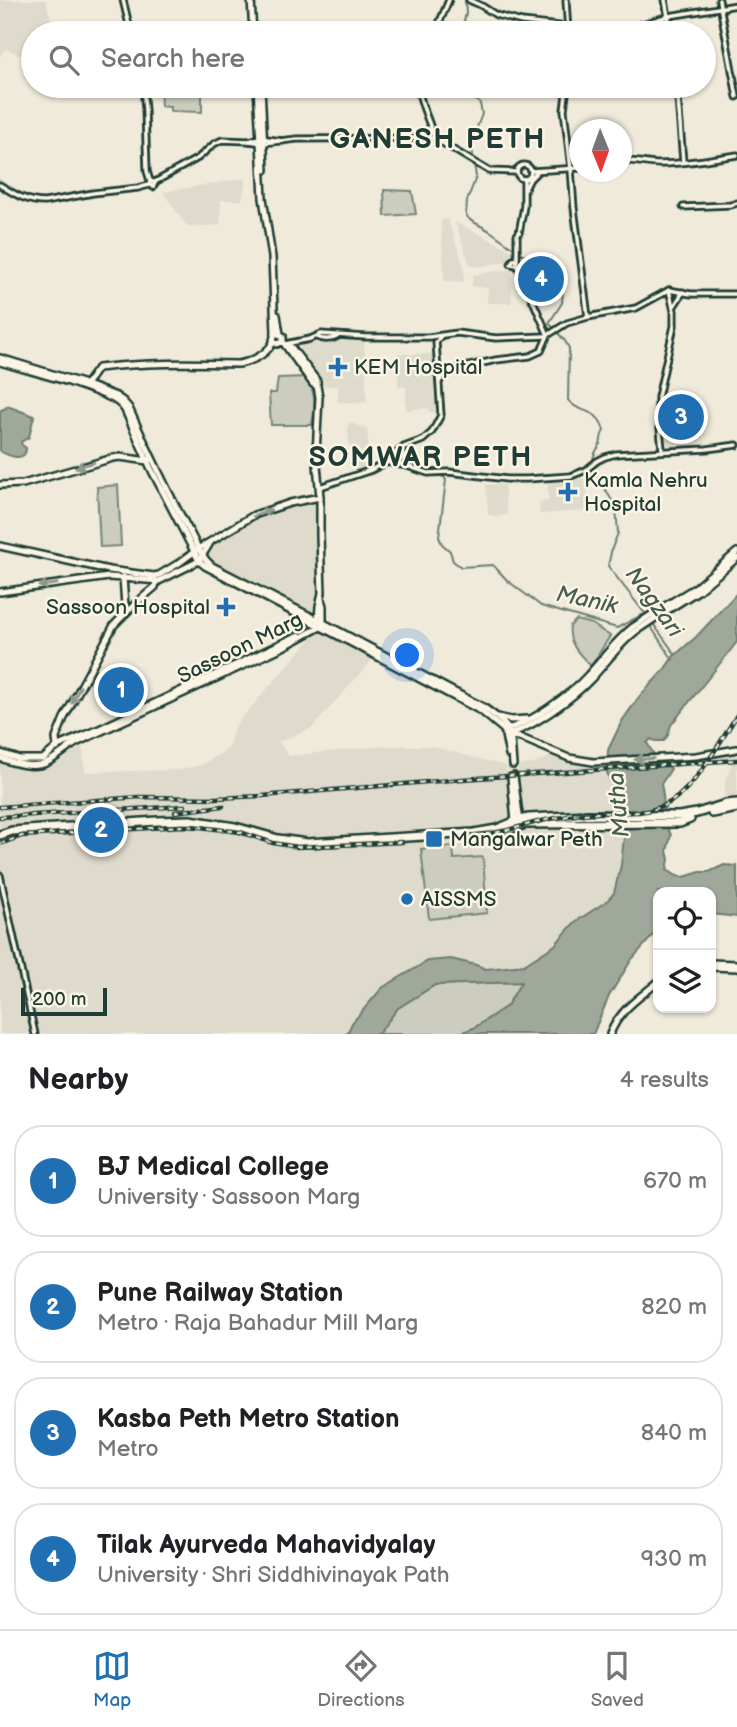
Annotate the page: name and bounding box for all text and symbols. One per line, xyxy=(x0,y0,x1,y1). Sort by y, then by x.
search box xyxy=(21,21,716,98)
icon: search xyxy=(45,41,83,79)
text: Search here xyxy=(101,44,245,75)
north arrow xyxy=(569,119,632,182)
district label: GANESH PETH xyxy=(330,123,546,156)
pin: 4 xyxy=(518,253,564,305)
place label: KEM Hospital xyxy=(354,355,482,380)
marker: KEM Hospital xyxy=(328,357,348,377)
pin: 3 xyxy=(658,391,704,443)
district label: SOMWAR PETH xyxy=(309,441,533,474)
one-way arrow xyxy=(74,461,95,471)
place label: Kamla Nehru Hospital xyxy=(584,468,708,517)
marker: Kamla Nehru Hospital xyxy=(558,482,578,502)
one-way arrow xyxy=(252,507,273,518)
water label: Nagzari xyxy=(619,561,689,643)
one-way arrow xyxy=(37,580,59,591)
water label: Manik xyxy=(554,580,621,620)
place label: Sassoon Hospital xyxy=(46,595,210,620)
marker: Sassoon Hospital xyxy=(216,597,236,617)
street label: Sassoon Marg xyxy=(173,607,307,689)
your location xyxy=(390,638,424,672)
pin: 1 xyxy=(98,664,144,716)
one-way arrow xyxy=(71,685,82,705)
one-way arrow xyxy=(633,754,655,765)
water label: Mutha xyxy=(602,771,636,839)
pin: 2 xyxy=(78,804,124,856)
place label: Mangalwar Peth xyxy=(450,827,603,852)
marker: Mangalwar Peth xyxy=(424,829,444,849)
place label: AISSMS xyxy=(421,887,497,912)
map controls xyxy=(653,887,716,1013)
button: locate xyxy=(653,887,716,950)
marker: AISSMS xyxy=(399,891,415,907)
button: layers xyxy=(653,950,716,1013)
scale bar xyxy=(21,985,107,1017)
text: 200 m xyxy=(32,988,86,1011)
text: Nearby xyxy=(28,1062,128,1098)
text: 4 results xyxy=(620,1066,709,1094)
text: BJ Medical College xyxy=(97,1152,329,1183)
text: 1 xyxy=(48,1167,58,1195)
text: 670 m xyxy=(643,1167,707,1195)
text: University · Sassoon Marg xyxy=(97,1183,360,1211)
text: Pune Railway Station xyxy=(97,1278,343,1309)
text: 2 xyxy=(46,1293,60,1321)
text: 820 m xyxy=(641,1293,707,1321)
text: Metro · Raja Bahadur Mill Marg xyxy=(97,1309,418,1337)
text: Kasba Peth Metro Station xyxy=(97,1404,400,1435)
text: 3 xyxy=(46,1419,60,1447)
text: 840 m xyxy=(641,1419,707,1447)
text: Metro xyxy=(97,1435,158,1463)
text: Tilak Ayurveda Mahavidyalay xyxy=(97,1530,435,1561)
text: 4 xyxy=(46,1545,60,1573)
text: 930 m xyxy=(641,1545,707,1573)
text: University · Shri Siddhivinayak Path xyxy=(97,1561,449,1589)
tab: Map xyxy=(93,1647,131,1712)
tab: Directions xyxy=(317,1647,405,1712)
tab: Saved xyxy=(591,1647,644,1712)

